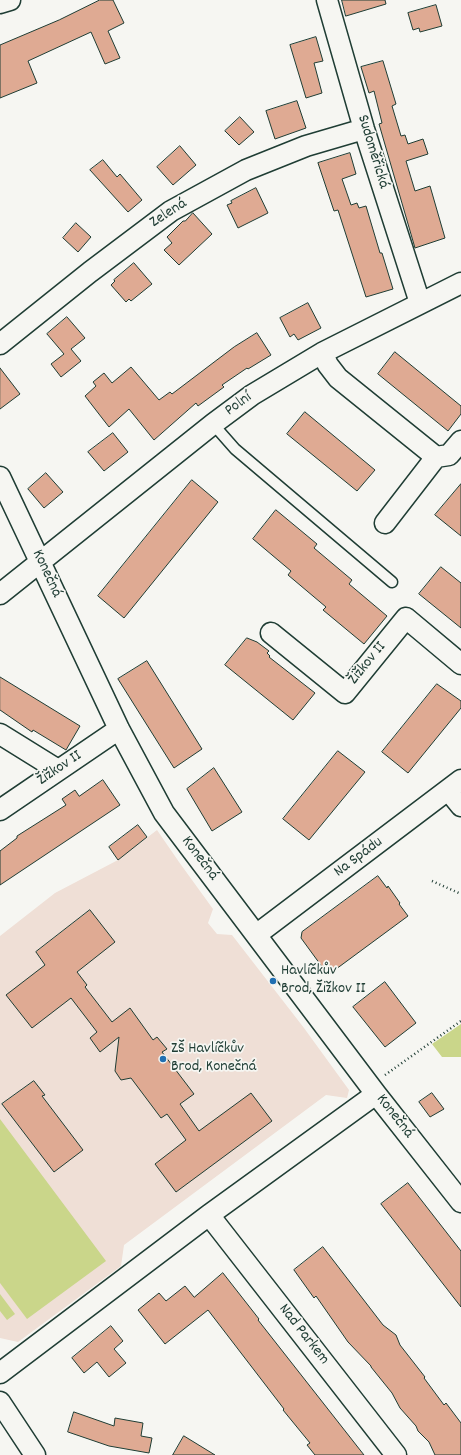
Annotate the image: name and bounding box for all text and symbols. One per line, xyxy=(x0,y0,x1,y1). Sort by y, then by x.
street label: Sudoměřická xyxy=(352,113,392,191)
street label: Zelená xyxy=(147,195,191,233)
street label: Polní xyxy=(222,389,256,421)
street label: Konečná xyxy=(27,547,65,601)
street label: Žižkov II xyxy=(345,639,391,689)
street label: Žižkov II xyxy=(34,747,86,791)
street label: Konečná xyxy=(176,833,222,885)
street label: Na Spádu xyxy=(331,834,387,882)
place label: Havlíčkův Brod, Žižkov II xyxy=(281,962,365,1000)
marker: Havlíčkův Brod, Žižkov II xyxy=(268,976,278,986)
place label: ZŠ Havlíčkův Brod, Konečná xyxy=(171,1040,257,1078)
marker: ZŠ Havlíčkův Brod, Konečná xyxy=(158,1054,168,1064)
street label: Konečná xyxy=(371,1091,417,1143)
street label: Nad Parkem xyxy=(273,1301,333,1369)

